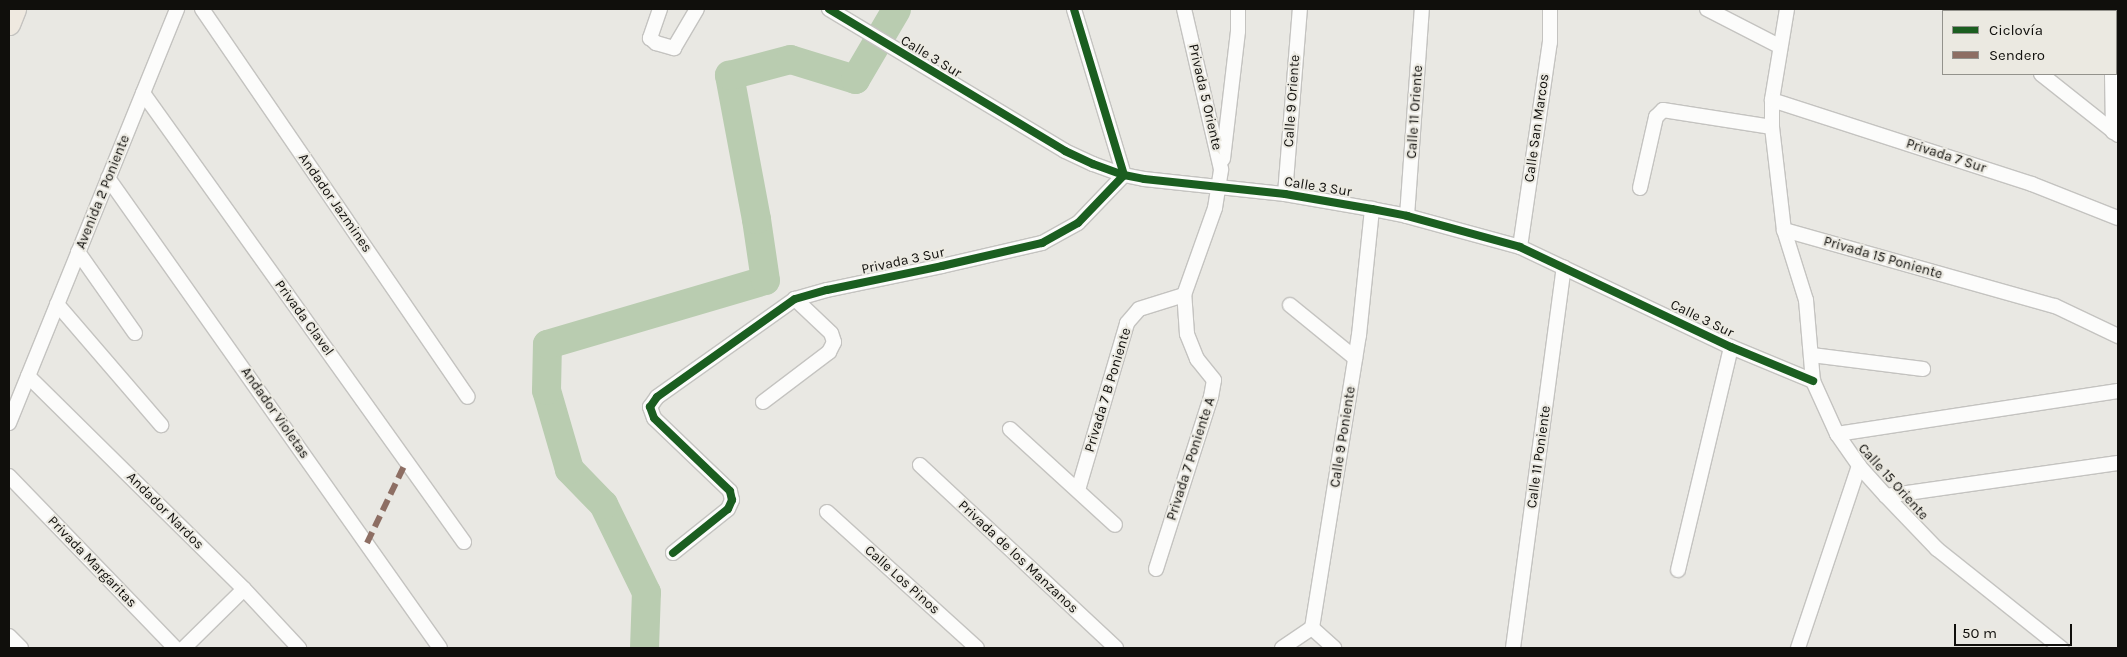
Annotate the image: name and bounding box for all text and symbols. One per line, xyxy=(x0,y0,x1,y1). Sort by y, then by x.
legend xyxy=(1942,10,2117,75)
text: Ciclovía xyxy=(1989,21,2043,39)
street label: Calle 3 Sur xyxy=(897,32,965,82)
street label: Privada 5 Oriente xyxy=(1185,42,1225,152)
text: Sendero xyxy=(1989,46,2045,64)
street label: Calle 9 Oriente xyxy=(1280,54,1304,148)
street label: Calle 11 Oriente xyxy=(1403,65,1427,159)
street label: Calle San Marcos xyxy=(1521,73,1553,183)
street label: Avenida 2 Poniente xyxy=(72,133,134,251)
street label: Privada 7 Sur xyxy=(1904,135,1988,177)
street label: Andador Jazmines xyxy=(295,150,375,256)
street label: Calle 3 Sur xyxy=(1283,173,1353,201)
street label: Privada 15 Poniente xyxy=(1822,233,1944,283)
street label: Privada 3 Sur xyxy=(860,244,946,278)
street label: Privada Clavel xyxy=(271,277,337,359)
street label: Calle 3 Sur xyxy=(1668,296,1736,342)
street label: Privada 7 B Poniente xyxy=(1081,326,1135,454)
street label: Andador Violetas xyxy=(237,364,313,462)
street label: Calle 9 Poniente xyxy=(1327,385,1359,489)
street label: Privada 7 Poniente A xyxy=(1163,395,1219,523)
street label: Calle 11 Poniente xyxy=(1523,405,1555,509)
street label: Calle 15 Oriente xyxy=(1854,440,1932,524)
street label: Andador Nardos xyxy=(123,469,207,553)
street label: Privada de los Manzanos xyxy=(955,497,1081,617)
street label: Privada Margaritas xyxy=(44,513,140,611)
street label: Calle Los Pinos xyxy=(861,542,943,618)
scale bar xyxy=(1957,614,2074,646)
text: 50 m xyxy=(1962,624,1997,642)

